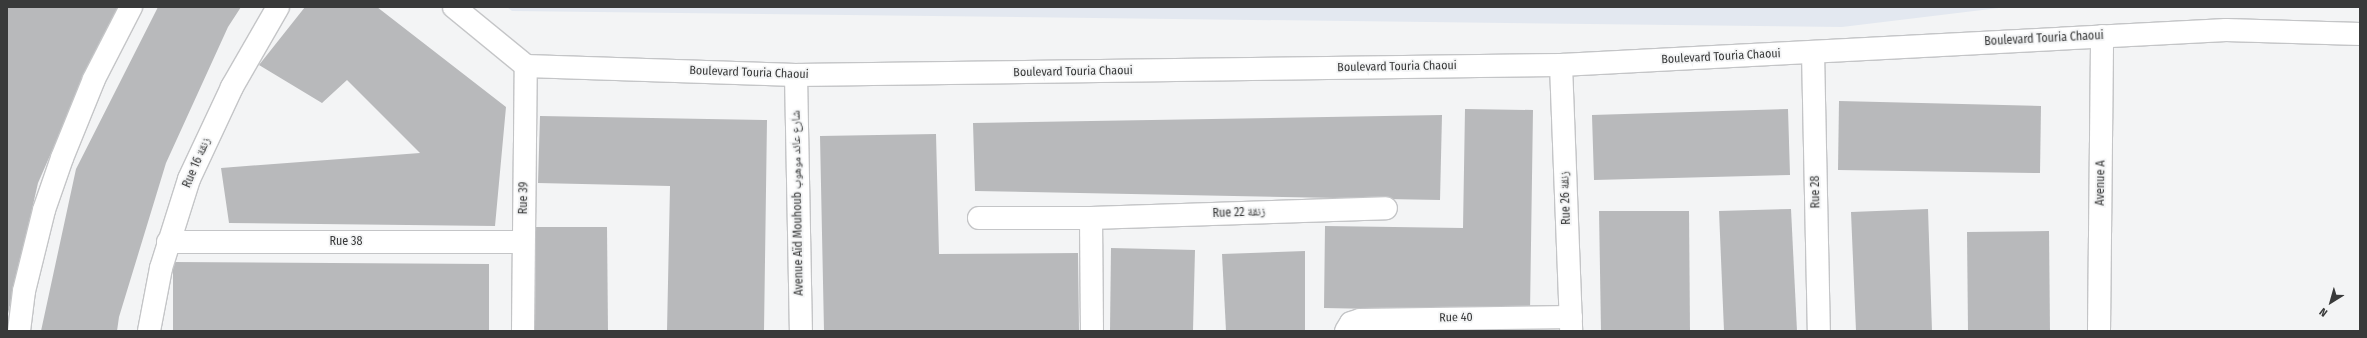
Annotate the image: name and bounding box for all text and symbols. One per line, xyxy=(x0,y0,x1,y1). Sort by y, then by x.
street label: Boulevard Touria Chaoui xyxy=(1984,29,2104,49)
street label: Boulevard Touria Chaoui xyxy=(1661,47,1781,67)
street label: Boulevard Touria Chaoui xyxy=(1337,59,1457,75)
street label: Boulevard Touria Chaoui xyxy=(689,64,809,82)
street label: Boulevard Touria Chaoui xyxy=(1013,64,1133,80)
street label: Avenue Aïd Mouhoub شارع عائد موهوب xyxy=(789,110,807,296)
street label: Rue 16 زنقة xyxy=(180,136,214,190)
street label: Avenue A xyxy=(2093,160,2109,206)
street label: Rue 26 زنقة xyxy=(1558,171,1574,225)
street label: Rue 28 xyxy=(1809,175,1823,209)
street label: Rue 39 xyxy=(517,182,531,214)
street label: Rue 22 زنقة xyxy=(1212,205,1266,221)
street label: Rue 38 xyxy=(330,235,362,249)
north arrow xyxy=(2311,282,2351,322)
text: N xyxy=(2317,305,2330,319)
street label: Rue 40 xyxy=(1439,311,1473,325)

